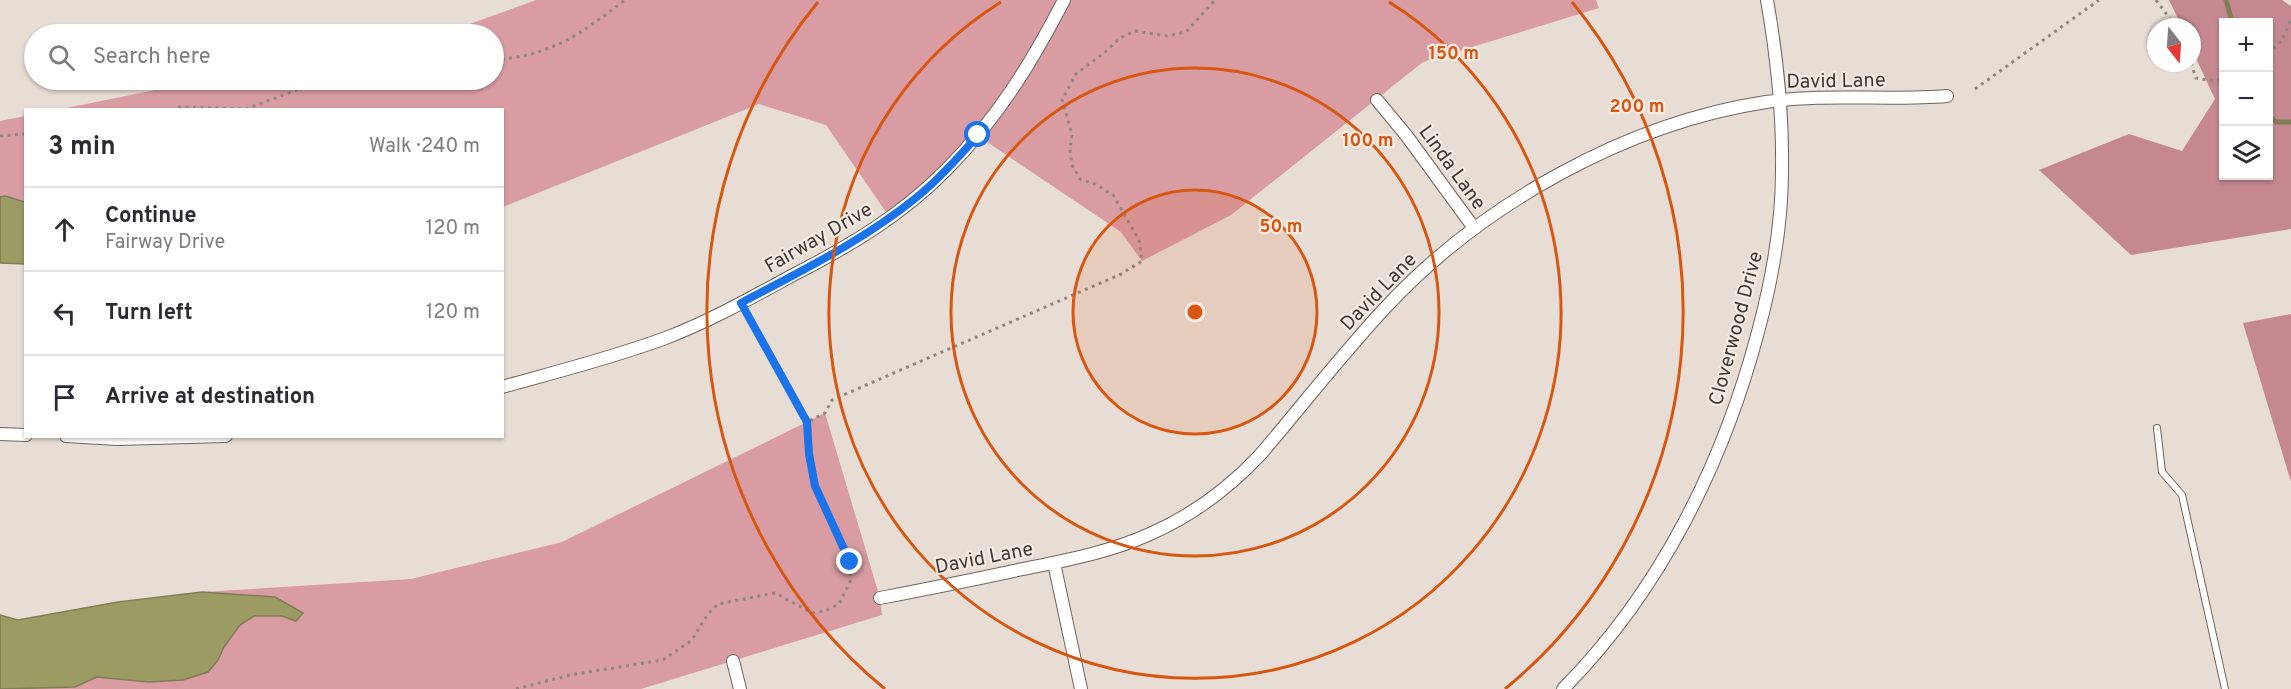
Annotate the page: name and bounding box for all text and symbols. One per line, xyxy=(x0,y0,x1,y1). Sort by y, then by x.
north arrow xyxy=(2147,18,2201,72)
map controls xyxy=(2219,18,2273,180)
button: + xyxy=(2219,18,2273,72)
search box xyxy=(24,24,504,90)
icon: search xyxy=(45,41,78,74)
text: 150 m xyxy=(1429,43,1479,66)
text: Search here xyxy=(93,44,211,71)
street label: David Lane xyxy=(1786,68,1886,96)
button: − xyxy=(2219,72,2273,126)
text: 200 m xyxy=(1609,96,1665,119)
route start xyxy=(964,121,990,147)
street label: Linda Lane xyxy=(1412,121,1491,216)
button: layers xyxy=(2219,126,2273,180)
text: 100 m xyxy=(1342,130,1394,153)
text: 3 min xyxy=(48,131,116,164)
text: Walk · 240 m xyxy=(369,134,480,160)
street label: Fairway Drive xyxy=(760,197,878,280)
text: Continue xyxy=(105,203,196,230)
icon: ahead xyxy=(48,213,81,246)
text: 120 m xyxy=(426,216,480,242)
text: 50 m xyxy=(1259,216,1303,239)
text: Fairway Drive xyxy=(105,230,225,256)
street label: David Lane xyxy=(1336,248,1423,337)
street label: Cloverwood Drive xyxy=(1704,249,1770,408)
icon: left xyxy=(48,297,81,330)
text: Turn left xyxy=(105,300,193,327)
text: 120 m xyxy=(426,300,480,326)
centre of rings xyxy=(1185,302,1205,322)
icon: arrive xyxy=(48,381,81,414)
text: Arrive at destination xyxy=(105,384,315,411)
street label: David Lane xyxy=(933,537,1036,581)
route end xyxy=(836,548,862,574)

